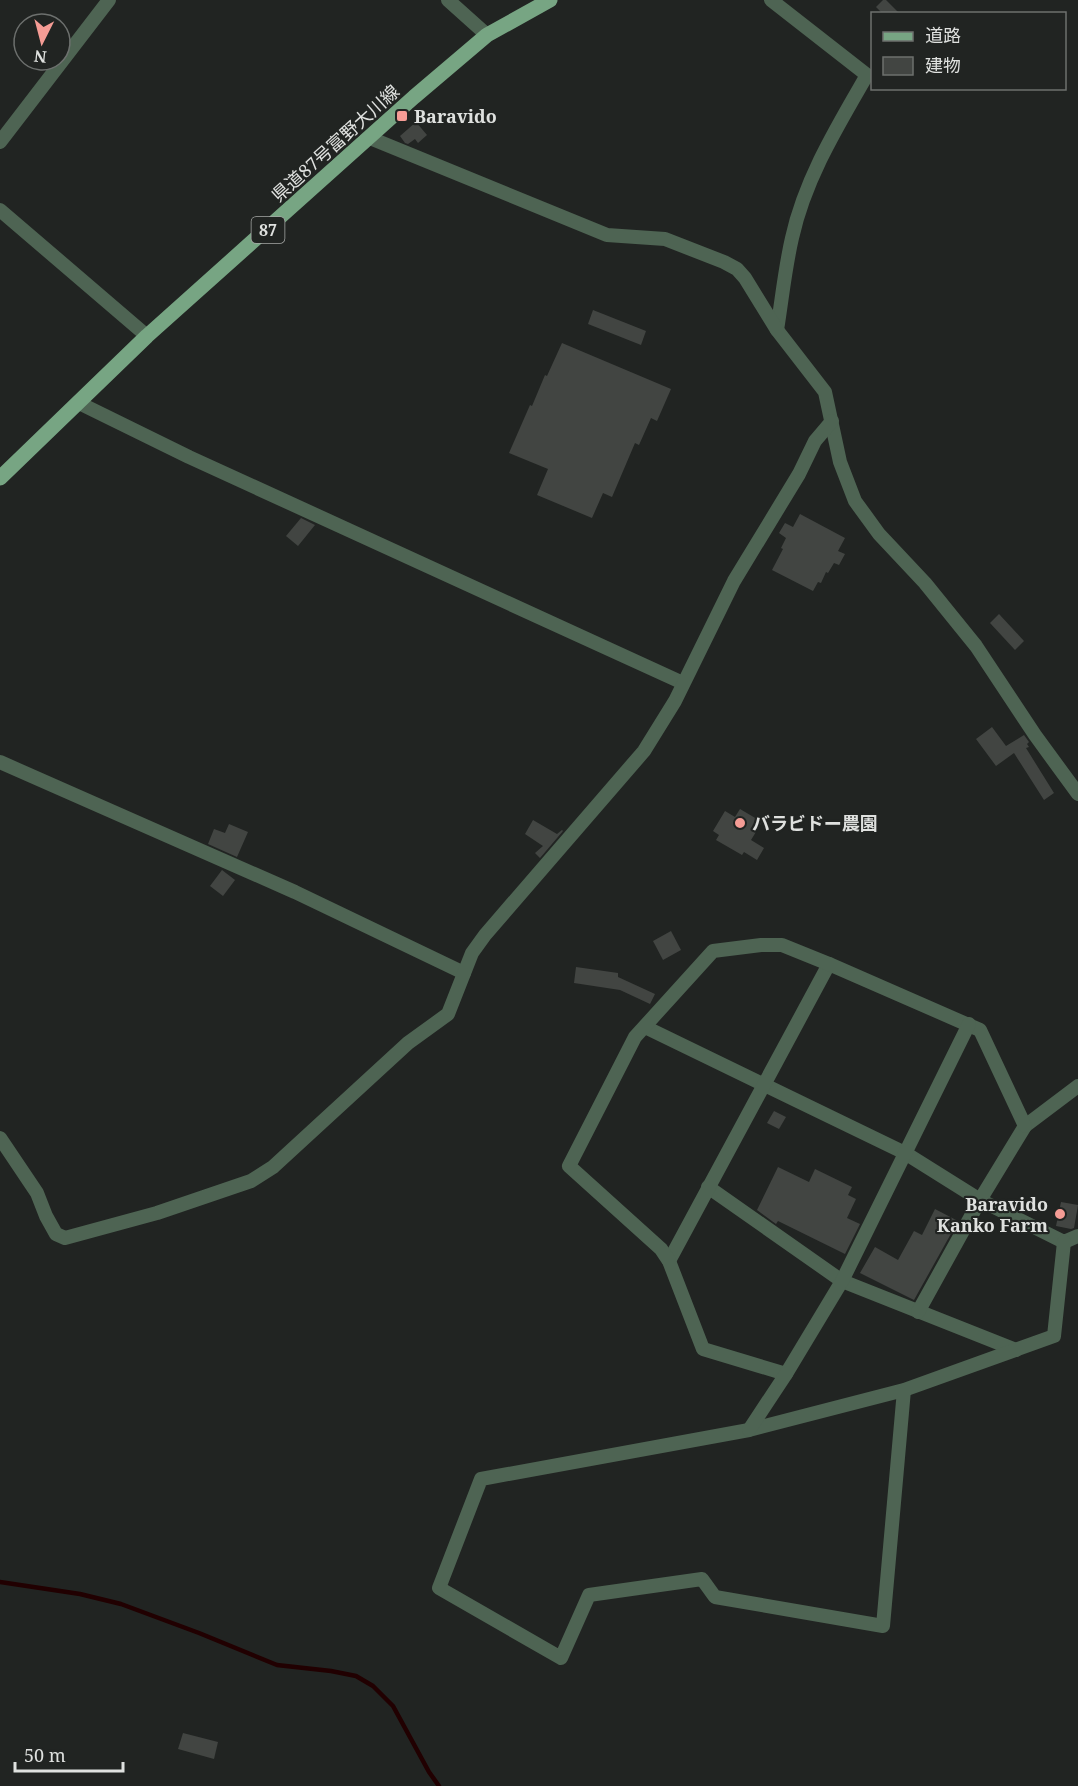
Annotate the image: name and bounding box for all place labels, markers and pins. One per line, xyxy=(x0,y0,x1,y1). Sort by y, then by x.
place label: Baravido xyxy=(414,104,497,128)
marker: Baravido xyxy=(395,109,409,123)
place label: バラビドー農園 xyxy=(752,811,878,835)
marker: バラビドー農園 xyxy=(733,816,747,830)
place label: Baravido Kanko Farm xyxy=(937,1192,1048,1237)
marker: Baravido Kanko Farm xyxy=(1053,1207,1067,1221)

